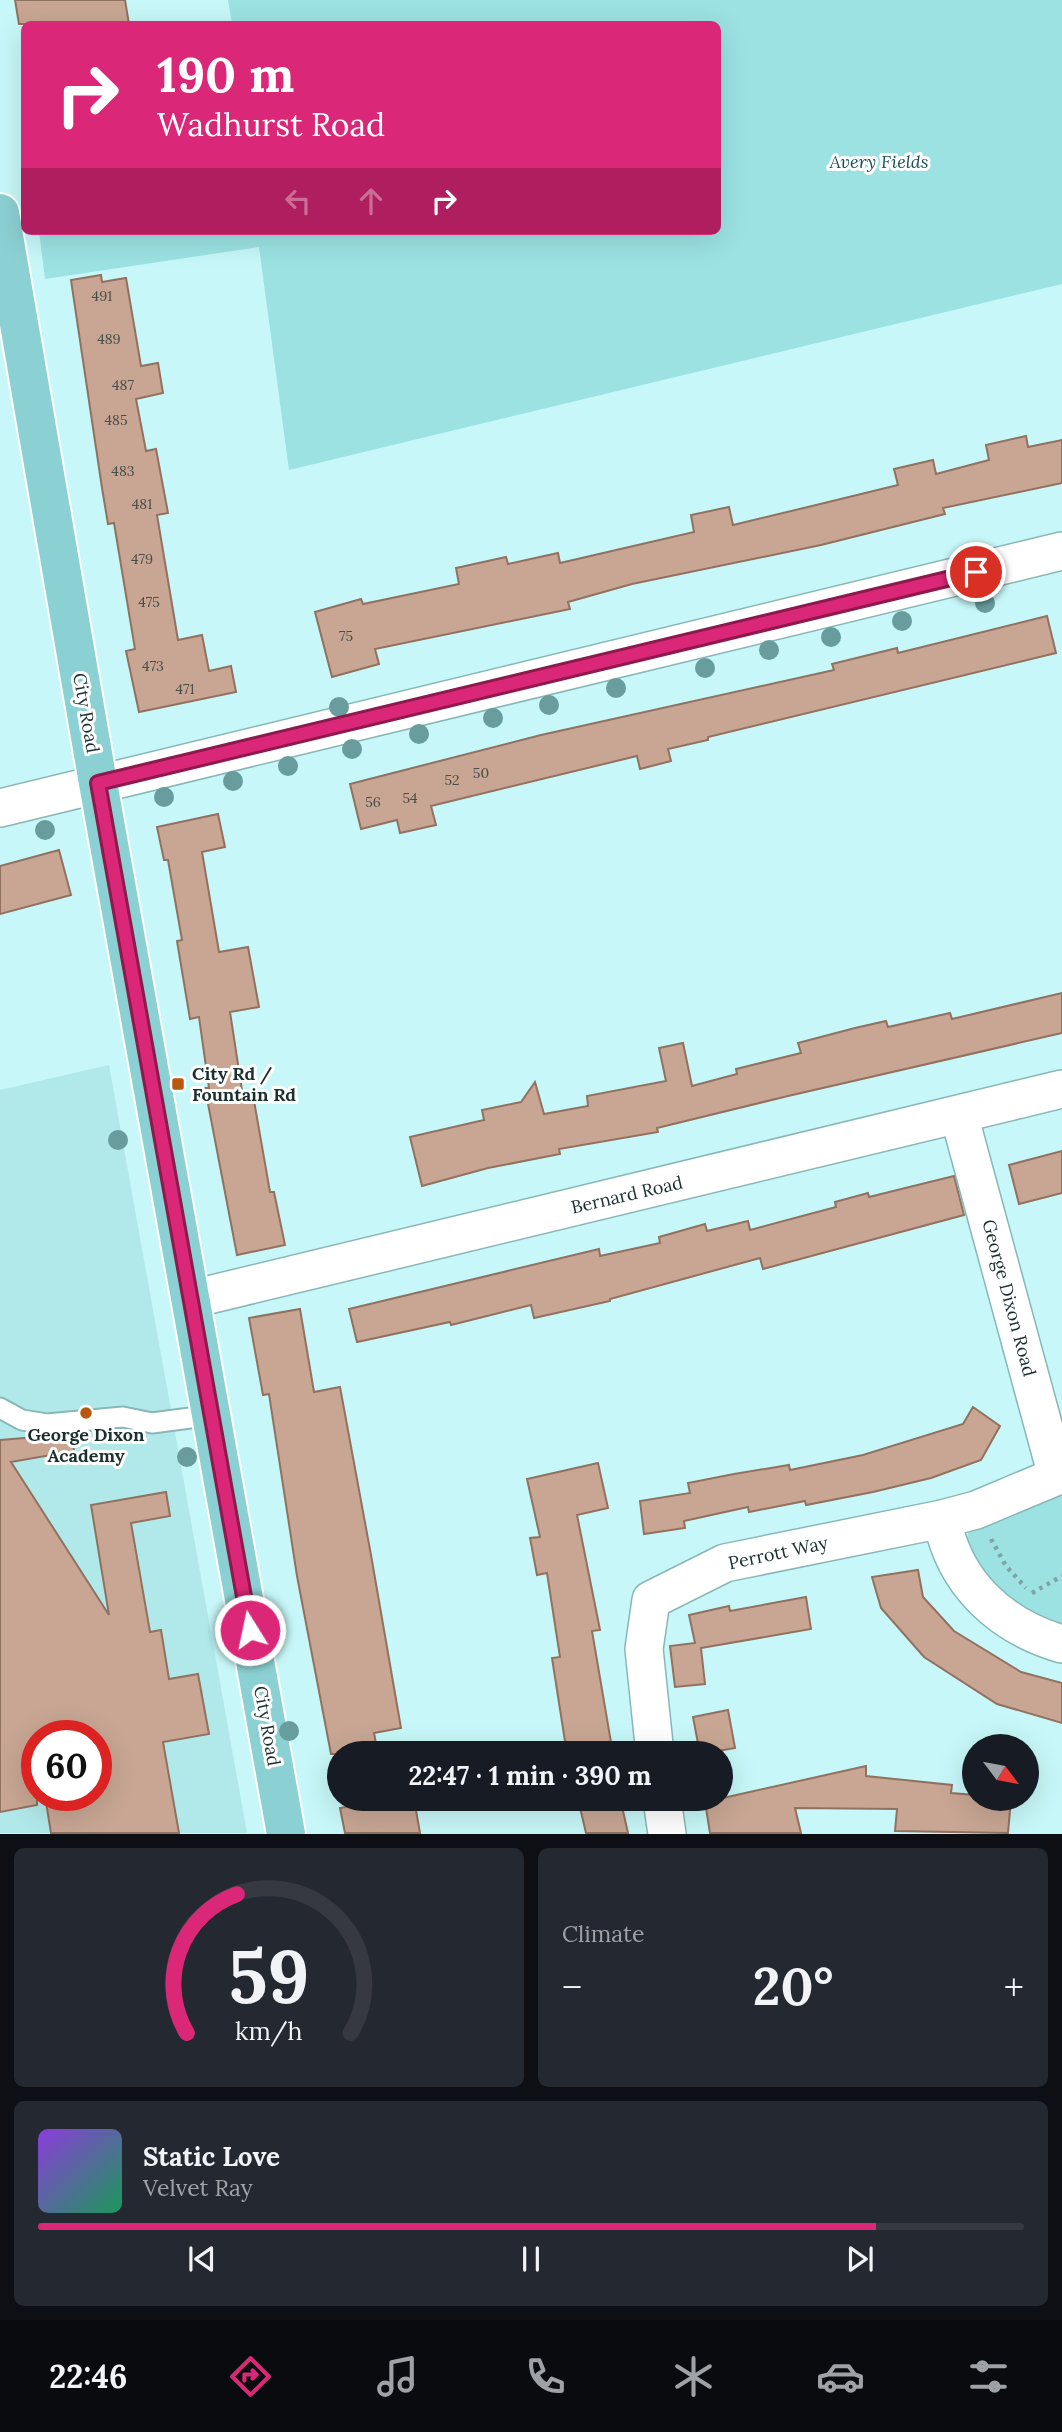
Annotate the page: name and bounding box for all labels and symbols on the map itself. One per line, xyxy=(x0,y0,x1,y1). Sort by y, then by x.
park label: Avery Fields xyxy=(828,150,929,173)
house number: 491 xyxy=(92,287,112,305)
house number: 489 xyxy=(97,330,121,348)
house number: 487 xyxy=(112,376,134,394)
house number: 485 xyxy=(104,411,128,429)
house number: 483 xyxy=(111,462,135,480)
house number: 481 xyxy=(132,495,152,513)
pin xyxy=(946,542,1006,602)
house number: 479 xyxy=(131,550,153,568)
house number: 475 xyxy=(138,593,160,611)
house number: 75 xyxy=(339,627,353,645)
house number: 473 xyxy=(142,657,164,675)
street label: City Road xyxy=(68,671,105,755)
house number: 471 xyxy=(175,680,195,698)
house number: 50 xyxy=(473,764,489,782)
house number: 52 xyxy=(444,771,460,789)
house number: 54 xyxy=(402,789,418,807)
house number: 56 xyxy=(365,793,381,811)
place label: City Rd / Fountain Rd xyxy=(192,1062,296,1106)
marker: City Rd / Fountain Rd xyxy=(170,1076,186,1092)
street label: Bernard Road xyxy=(569,1170,685,1219)
street label: George Dixon Road xyxy=(977,1217,1042,1379)
marker: George Dixon Academy xyxy=(78,1405,94,1421)
place label: George Dixon Academy xyxy=(27,1423,145,1467)
street label: Perrott Way xyxy=(726,1531,830,1574)
position arrow xyxy=(213,1593,287,1667)
street label: City Road xyxy=(249,1684,286,1768)
speed limit sign: 60 xyxy=(21,1720,112,1811)
north arrow xyxy=(962,1734,1040,1811)

